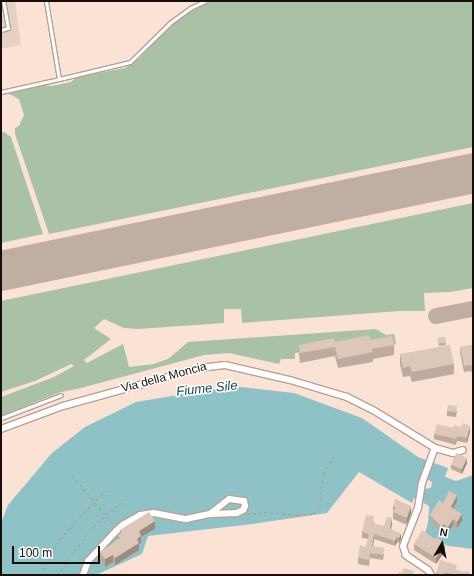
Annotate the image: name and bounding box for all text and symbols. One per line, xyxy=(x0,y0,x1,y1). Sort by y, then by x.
street label: Via della Moncia xyxy=(120,360,208,396)
water label: Fiume Sile xyxy=(176,378,238,400)
north arrow xyxy=(422,524,462,564)
text: N xyxy=(439,526,449,539)
scale bar xyxy=(14,538,102,564)
text: 100 m xyxy=(19,546,52,560)

